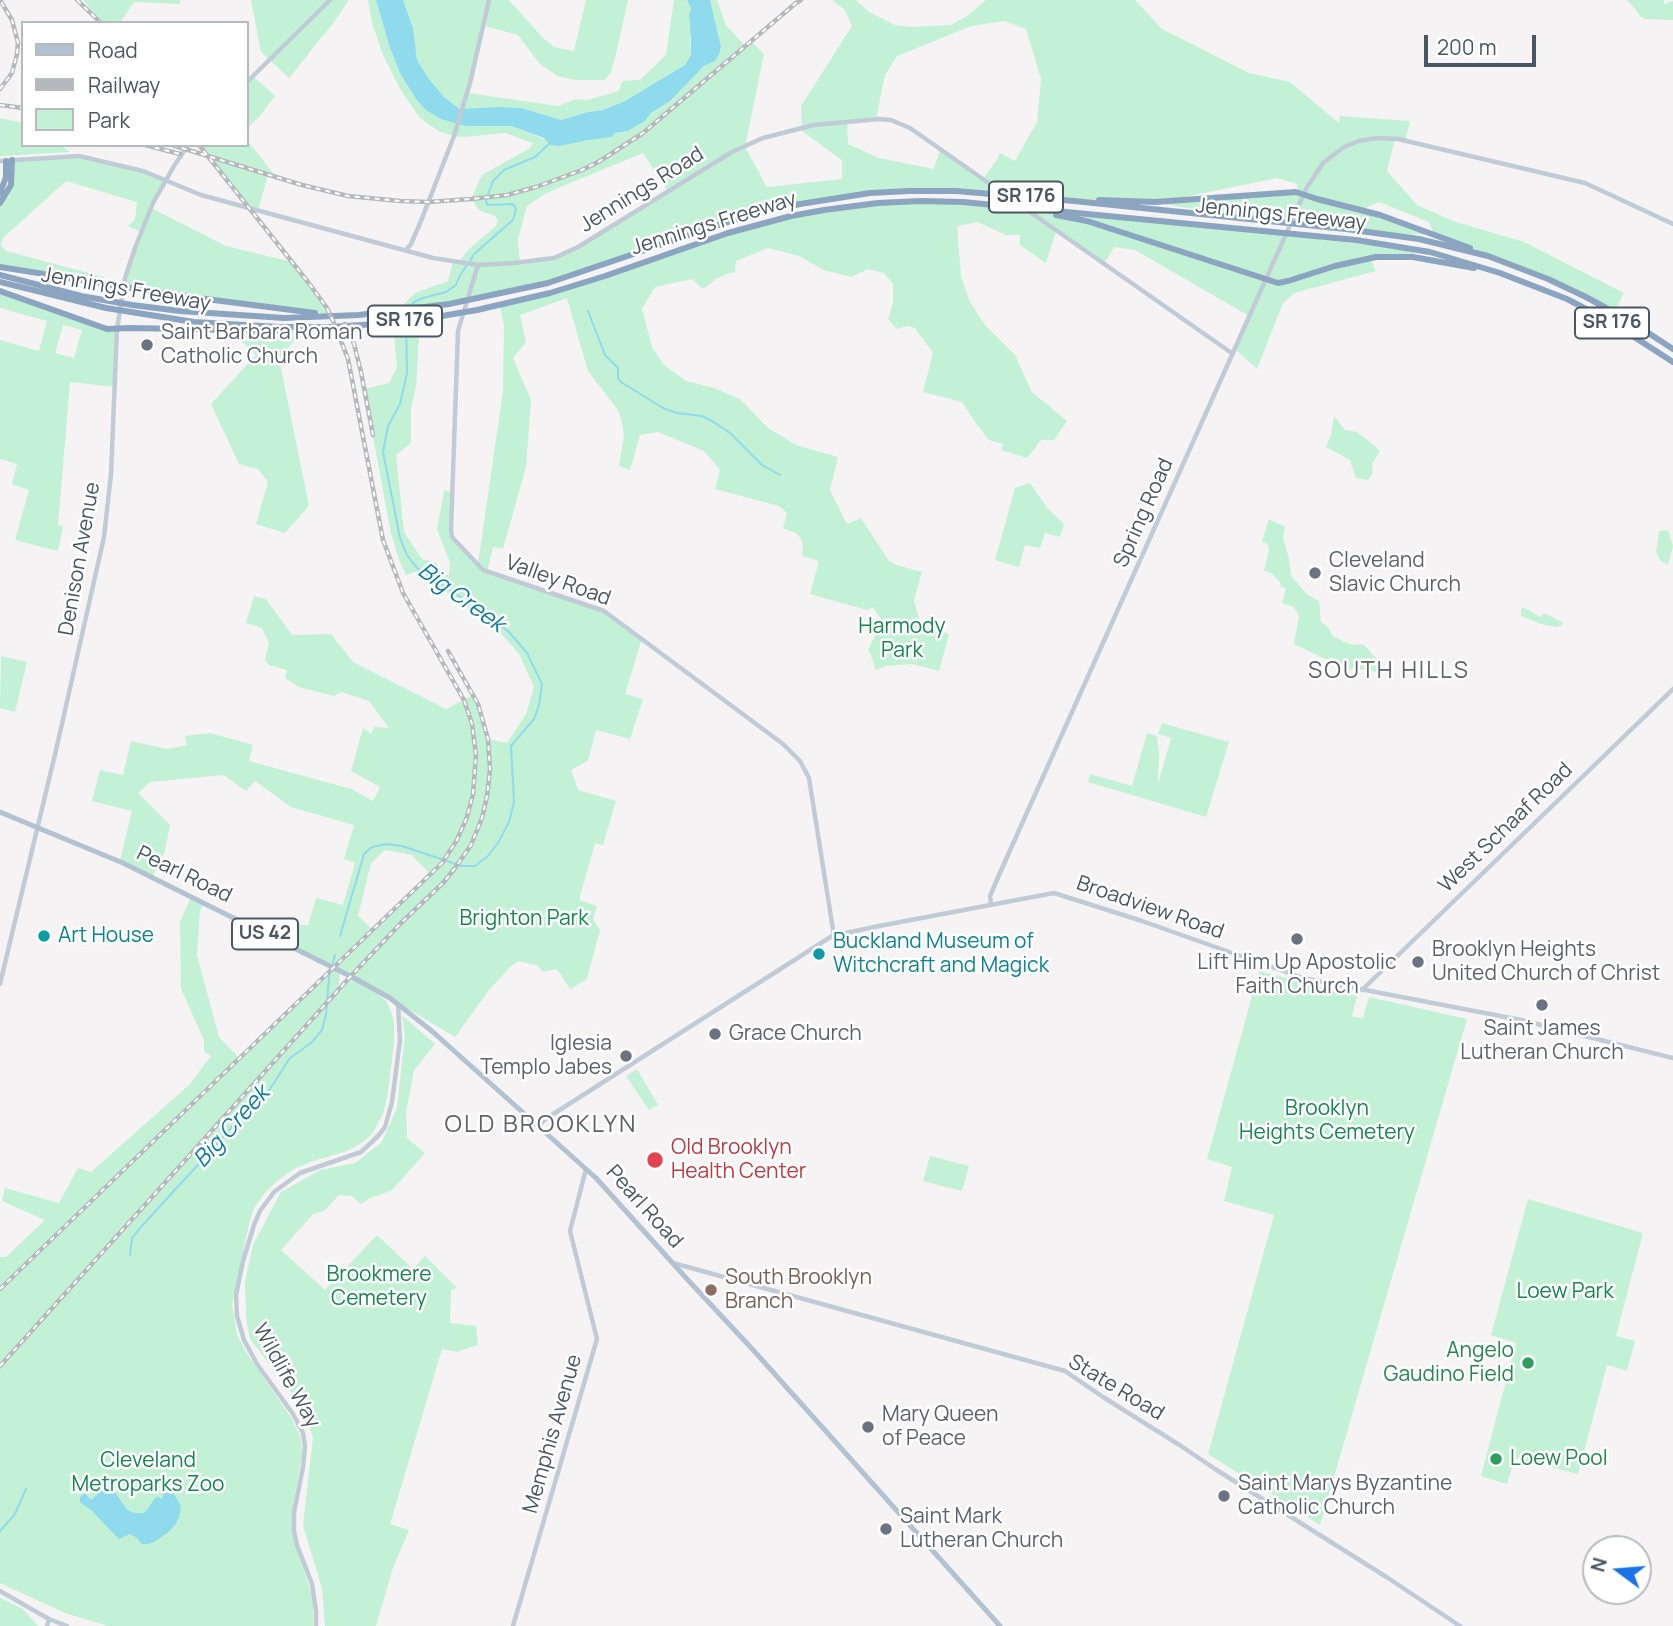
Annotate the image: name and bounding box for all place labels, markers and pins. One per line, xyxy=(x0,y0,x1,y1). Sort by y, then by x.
place label: Saint Barbara Roman Catholic Church xyxy=(161,320,362,370)
marker: Saint Barbara Roman Catholic Church xyxy=(139,337,155,353)
place label: Cleveland Slavic Church xyxy=(1329,548,1461,598)
marker: Cleveland Slavic Church xyxy=(1307,565,1323,581)
place label: Art House xyxy=(58,923,154,949)
marker: Art House xyxy=(36,928,52,944)
place label: Buckland Museum of Witchcraft and Magick xyxy=(833,929,1049,979)
marker: Lift Him Up Apostolic Faith Church xyxy=(1289,931,1305,947)
place label: Brooklyn Heights United Church of Christ xyxy=(1432,937,1660,987)
marker: Buckland Museum of Witchcraft and Magick xyxy=(811,946,827,962)
place label: Lift Him Up Apostolic Faith Church xyxy=(1197,950,1397,1000)
marker: Brooklyn Heights United Church of Christ xyxy=(1410,954,1426,970)
marker: Saint James Lutheran Church xyxy=(1534,997,1550,1013)
place label: Saint James Lutheran Church xyxy=(1460,1016,1624,1066)
place label: Grace Church xyxy=(729,1021,862,1047)
marker: Grace Church xyxy=(707,1026,723,1042)
place label: Iglesia Templo Jabes xyxy=(480,1031,612,1081)
marker: Iglesia Templo Jabes xyxy=(618,1048,634,1064)
place label: Old Brooklyn Health Center xyxy=(671,1135,806,1185)
marker: Old Brooklyn Health Center xyxy=(645,1150,665,1170)
place label: South Brooklyn Branch xyxy=(725,1265,872,1315)
marker: South Brooklyn Branch xyxy=(703,1282,719,1298)
place label: Angelo Gaudino Field xyxy=(1384,1338,1514,1388)
marker: Angelo Gaudino Field xyxy=(1520,1355,1536,1371)
place label: Mary Queen of Peace xyxy=(882,1402,998,1452)
marker: Mary Queen of Peace xyxy=(860,1419,876,1435)
place label: Loew Pool xyxy=(1510,1446,1608,1472)
marker: Loew Pool xyxy=(1488,1451,1504,1467)
place label: Saint Marys Byzantine Catholic Church xyxy=(1238,1471,1452,1521)
marker: Saint Marys Byzantine Catholic Church xyxy=(1216,1488,1232,1504)
place label: Saint Mark Lutheran Church xyxy=(900,1504,1063,1554)
marker: Saint Mark Lutheran Church xyxy=(878,1521,894,1537)

